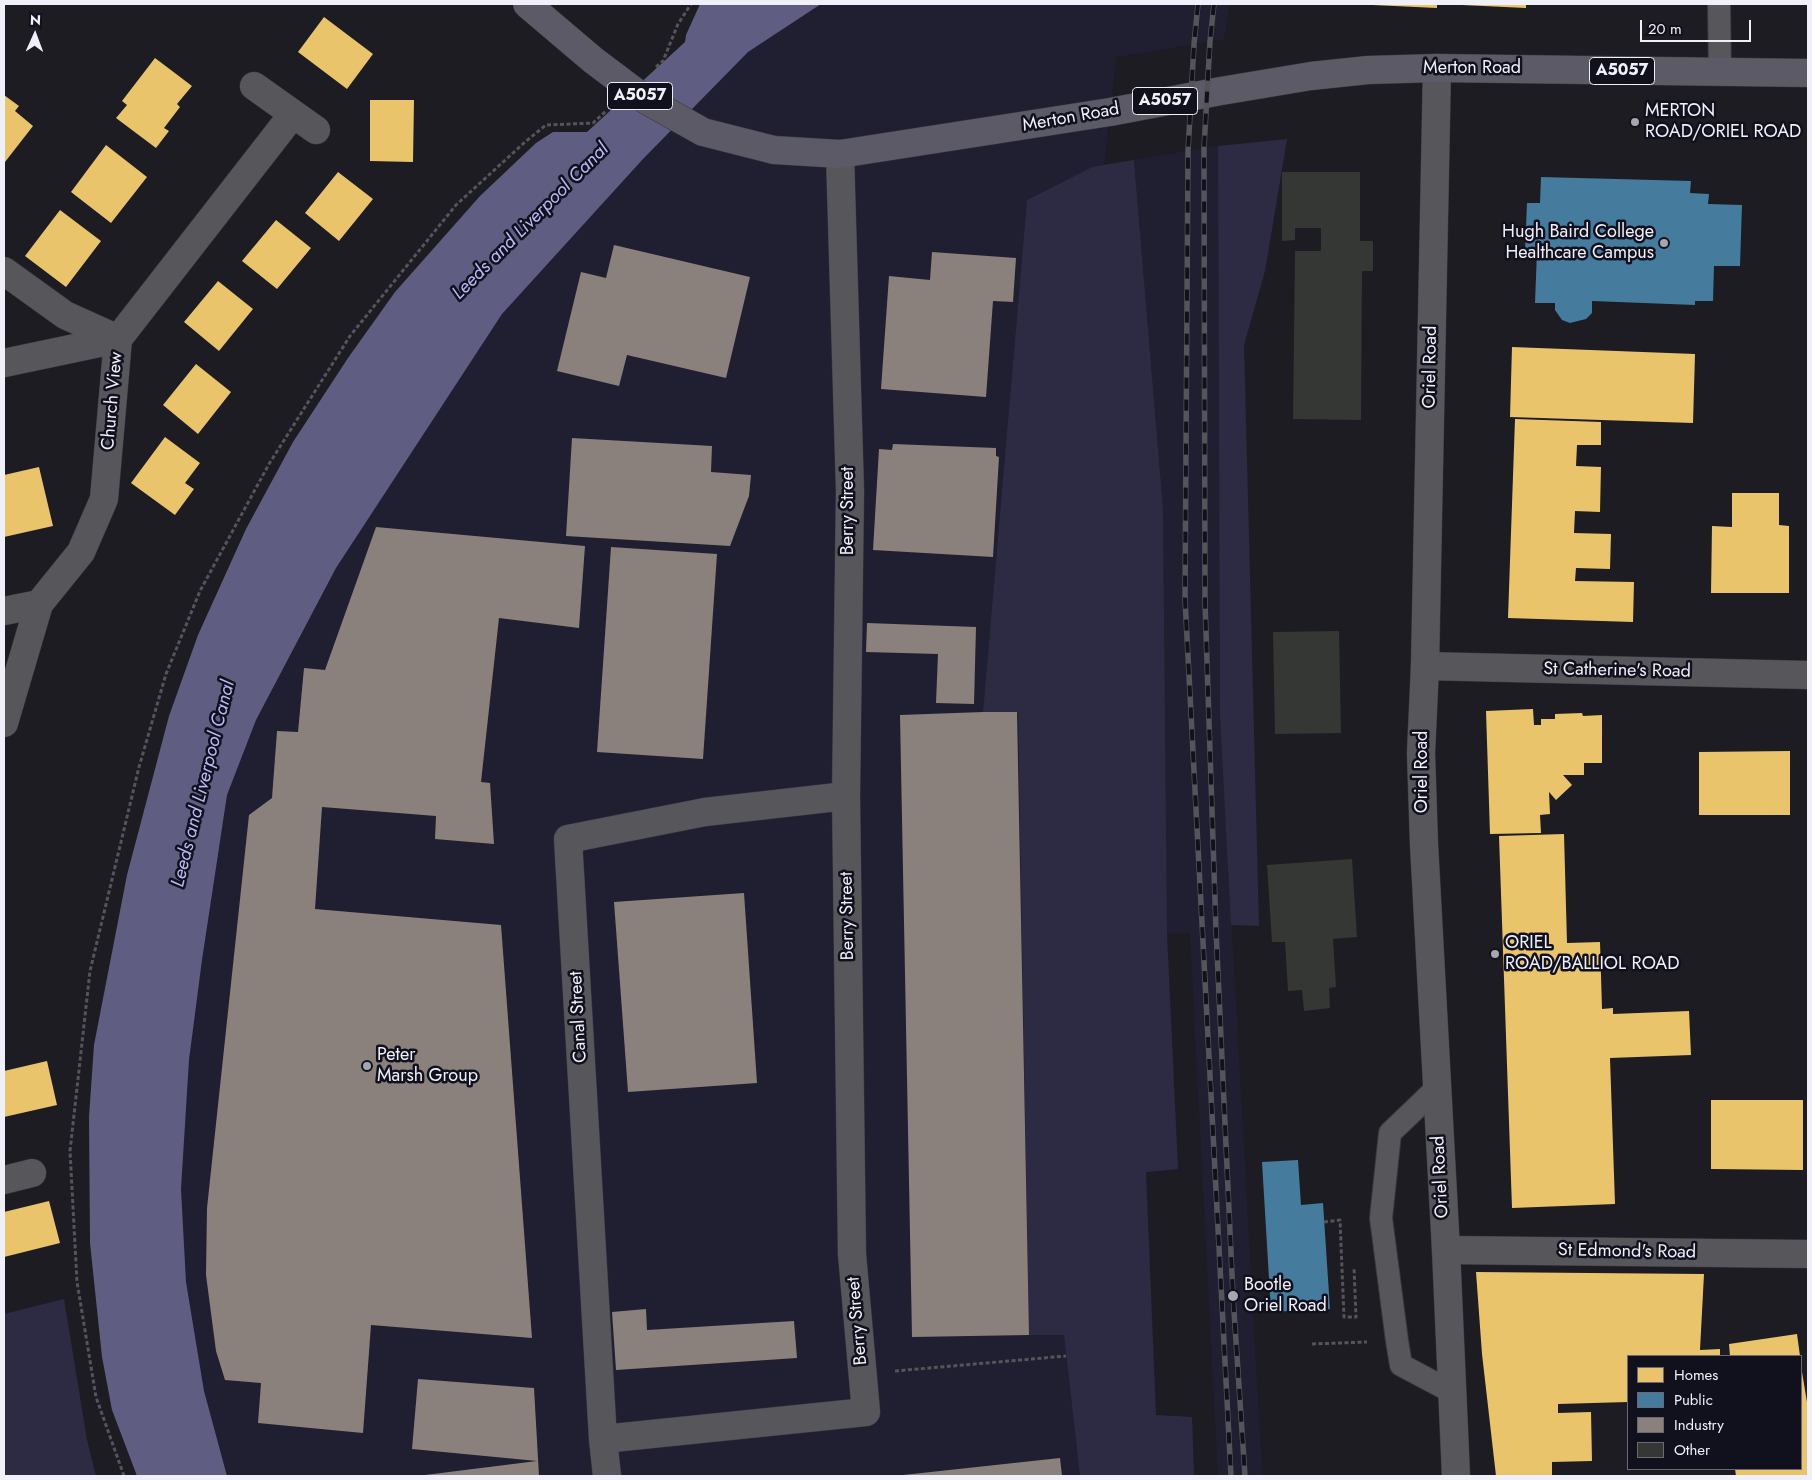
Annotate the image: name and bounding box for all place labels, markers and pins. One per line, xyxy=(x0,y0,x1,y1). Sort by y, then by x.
place label: MERTON ROAD/ORIEL ROAD xyxy=(1645,101,1801,144)
marker: MERTON ROAD/ORIEL ROAD xyxy=(1629,116,1641,128)
place label: Hugh Baird College Healthcare Campus xyxy=(1502,222,1654,264)
marker: Hugh Baird College Healthcare Campus xyxy=(1658,237,1670,249)
place label: ORIEL ROAD/BALLIOL ROAD xyxy=(1505,933,1679,976)
marker: ORIEL ROAD/BALLIOL ROAD xyxy=(1489,948,1501,960)
place label: Peter Marsh Group xyxy=(377,1045,478,1088)
marker: Peter Marsh Group xyxy=(361,1060,373,1072)
place label: Bootle Oriel Road xyxy=(1244,1275,1327,1318)
marker: Bootle Oriel Road xyxy=(1226,1289,1240,1303)

